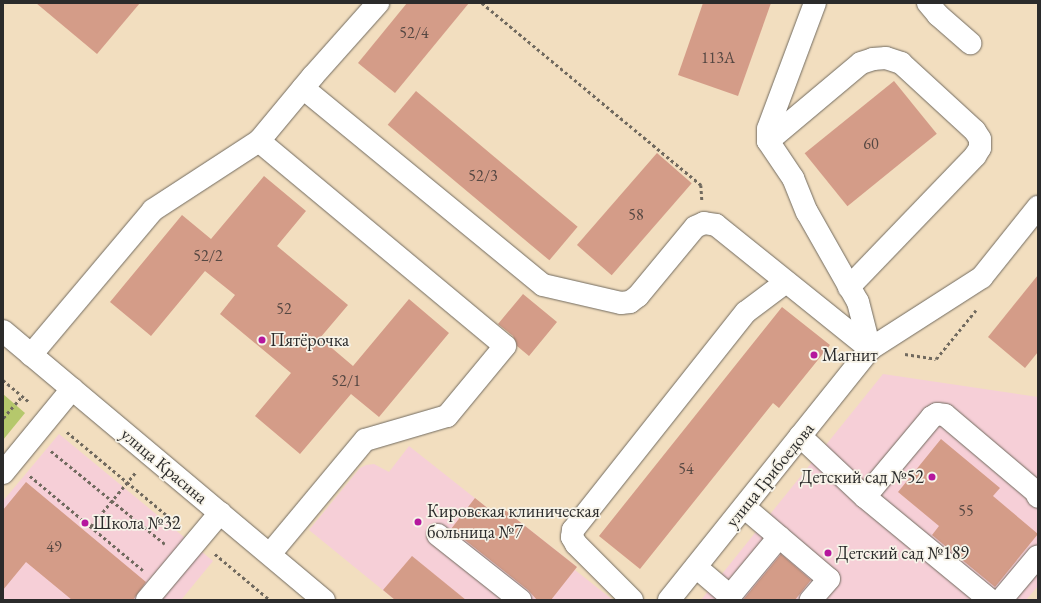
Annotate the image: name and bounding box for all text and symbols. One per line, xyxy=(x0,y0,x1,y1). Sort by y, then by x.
house number: 52/4 xyxy=(399,23,429,43)
house number: 113А xyxy=(701,48,735,68)
house number: 60 xyxy=(863,134,879,154)
house number: 52/3 xyxy=(468,166,498,186)
house number: 58 xyxy=(628,205,644,225)
house number: 52/2 xyxy=(193,246,223,266)
house number: 52 xyxy=(276,299,292,319)
place label: Пятёрочка xyxy=(270,329,349,351)
marker: Пятёрочка xyxy=(257,335,267,345)
place label: Магнит xyxy=(822,344,878,366)
marker: Магнит xyxy=(809,350,819,360)
house number: 52/1 xyxy=(331,371,361,391)
street label: улица Грибоедова xyxy=(721,418,819,532)
street label: улица Красина xyxy=(116,423,212,509)
house number: 54 xyxy=(678,459,694,479)
place label: Детский сад №52 xyxy=(800,466,924,488)
marker: Детский сад №52 xyxy=(927,472,937,482)
place label: Кировская клиническая больница №7 xyxy=(427,501,600,544)
house number: 55 xyxy=(958,501,974,521)
place label: Школа №32 xyxy=(93,512,181,534)
marker: Кировская клиническая больница №7 xyxy=(412,516,424,528)
marker: Школа №32 xyxy=(80,518,90,528)
house number: 49 xyxy=(46,537,62,557)
place label: Детский сад №189 xyxy=(836,542,969,564)
marker: Детский сад №189 xyxy=(823,548,833,558)

